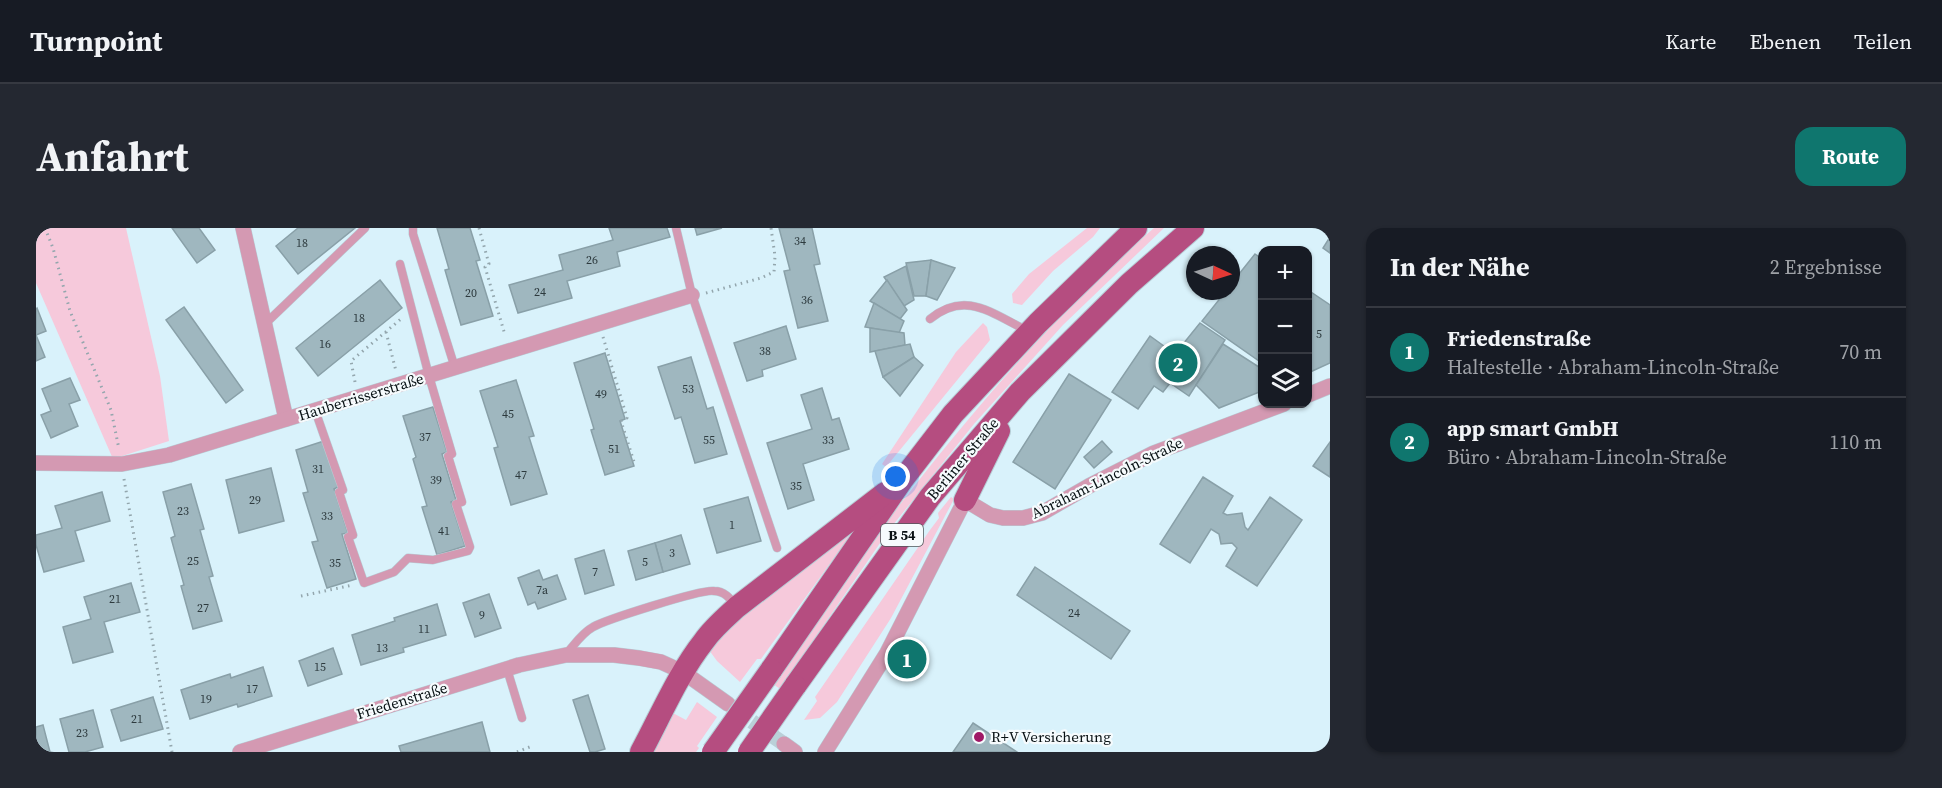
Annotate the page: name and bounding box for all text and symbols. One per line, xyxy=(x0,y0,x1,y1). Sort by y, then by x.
text: Turnpoint xyxy=(30,22,162,60)
text: Karte xyxy=(1665,27,1716,56)
text: Ebenen xyxy=(1749,27,1821,56)
text: Teilen xyxy=(1854,27,1912,56)
text: Anfahrt xyxy=(36,127,188,185)
button: Route xyxy=(1795,127,1906,186)
house number: 34 xyxy=(794,233,806,249)
house number: 18 xyxy=(296,235,308,251)
north arrow xyxy=(1186,246,1240,300)
map controls xyxy=(1258,246,1312,408)
button: + xyxy=(1258,246,1312,300)
text: In der Nähe xyxy=(1390,249,1530,285)
house number: 26 xyxy=(586,252,598,268)
text: 2 Ergebnisse xyxy=(1770,253,1882,281)
house number: 24 xyxy=(534,284,546,300)
house number: 20 xyxy=(465,285,477,301)
house number: 36 xyxy=(801,292,813,308)
button: − xyxy=(1258,300,1312,354)
house number: 18 xyxy=(353,310,365,326)
text: Friedenstraße xyxy=(1447,323,1591,353)
house number: 5 xyxy=(1316,326,1322,342)
house number: 16 xyxy=(319,336,331,352)
text: 1 xyxy=(1404,338,1415,366)
text: 70 m xyxy=(1839,338,1882,366)
pin: 2 xyxy=(1158,340,1198,386)
house number: 38 xyxy=(759,343,771,359)
text: Haltestelle · Abraham-Lincoln-Straße xyxy=(1447,353,1779,381)
button: layers xyxy=(1258,354,1312,408)
street label: Hauberrisserstraße xyxy=(296,367,426,426)
house number: 53 xyxy=(682,381,694,397)
house number: 49 xyxy=(595,386,607,402)
house number: 45 xyxy=(502,406,514,422)
street label: Berliner Straße xyxy=(922,413,1004,504)
text: app smart GmbH xyxy=(1447,413,1619,443)
text: 2 xyxy=(1404,428,1415,456)
text: 110 m xyxy=(1829,428,1882,456)
house number: 37 xyxy=(419,429,431,445)
house number: 55 xyxy=(703,432,715,448)
house number: 33 xyxy=(822,432,834,448)
street label: Abraham-Lincoln-Straße xyxy=(1028,432,1186,523)
house number: 51 xyxy=(608,441,620,457)
text: Büro · Abraham-Lincoln-Straße xyxy=(1447,443,1727,471)
house number: 31 xyxy=(312,461,324,477)
your location xyxy=(881,462,910,491)
house number: 47 xyxy=(515,467,527,483)
house number: 39 xyxy=(430,472,442,488)
house number: 35 xyxy=(790,478,802,494)
house number: 29 xyxy=(249,492,261,508)
house number: 23 xyxy=(177,503,189,519)
house number: 33 xyxy=(321,508,333,524)
house number: 1 xyxy=(729,517,735,533)
house number: 41 xyxy=(438,523,450,539)
road number: B 54 xyxy=(881,524,923,546)
house number: 3 xyxy=(669,545,675,561)
house number: 25 xyxy=(187,553,199,569)
house number: 5 xyxy=(642,554,648,570)
house number: 35 xyxy=(329,555,341,571)
house number: 7 xyxy=(592,564,598,580)
house number: 7a xyxy=(536,582,549,598)
house number: 21 xyxy=(109,591,121,607)
house number: 27 xyxy=(197,600,209,616)
house number: 24 xyxy=(1068,605,1080,621)
house number: 9 xyxy=(479,607,485,623)
house number: 11 xyxy=(418,621,430,637)
pin: 1 xyxy=(888,636,926,682)
house number: 13 xyxy=(376,640,388,656)
house number: 15 xyxy=(314,659,326,675)
street label: Friedenstraße xyxy=(354,677,450,724)
house number: 17 xyxy=(246,681,258,697)
house number: 19 xyxy=(200,691,212,707)
house number: 21 xyxy=(131,711,143,727)
house number: 23 xyxy=(76,725,88,741)
place label: R+V Versicherung xyxy=(991,726,1111,747)
marker: R+V Versicherung xyxy=(972,730,986,744)

